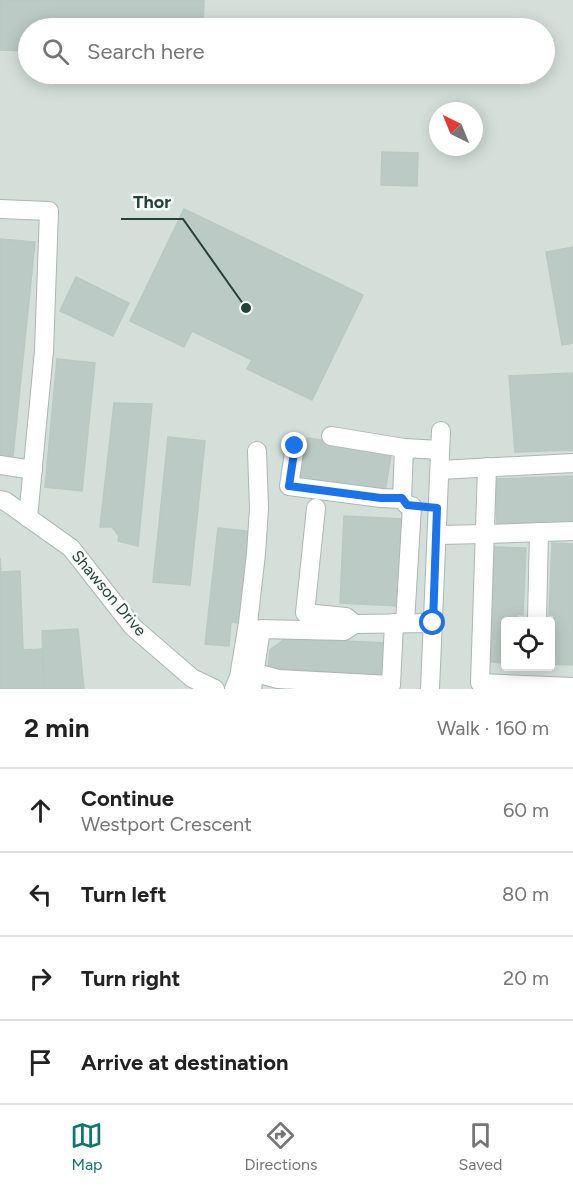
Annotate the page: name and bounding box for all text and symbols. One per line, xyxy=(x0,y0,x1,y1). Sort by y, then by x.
search box xyxy=(18,18,555,84)
icon: search xyxy=(39,35,72,68)
text: Search here xyxy=(87,38,205,65)
north arrow xyxy=(429,102,483,156)
callout: Thor xyxy=(121,183,183,219)
text: Thor xyxy=(133,191,171,213)
route end xyxy=(281,432,307,458)
street label: Shawson Drive xyxy=(68,546,150,640)
route start xyxy=(419,609,445,635)
map controls xyxy=(501,617,555,671)
button: locate xyxy=(501,617,555,671)
text: 2 min xyxy=(24,712,90,744)
text: Walk · 160 m xyxy=(437,716,549,740)
text: Continue xyxy=(81,785,174,812)
icon: ahead xyxy=(24,794,57,827)
text: 60 m xyxy=(503,798,549,822)
text: Westport Crescent xyxy=(81,812,252,836)
icon: left xyxy=(24,878,57,911)
text: Turn left xyxy=(81,881,167,908)
text: 80 m xyxy=(502,882,549,906)
icon: right xyxy=(24,962,57,995)
text: Turn right xyxy=(81,965,180,992)
text: 20 m xyxy=(503,966,549,990)
icon: arrive xyxy=(24,1046,57,1079)
text: Arrive at destination xyxy=(81,1049,289,1076)
tab: Map xyxy=(70,1119,103,1174)
tab: Directions xyxy=(244,1119,317,1174)
tab: Saved xyxy=(458,1119,503,1174)

